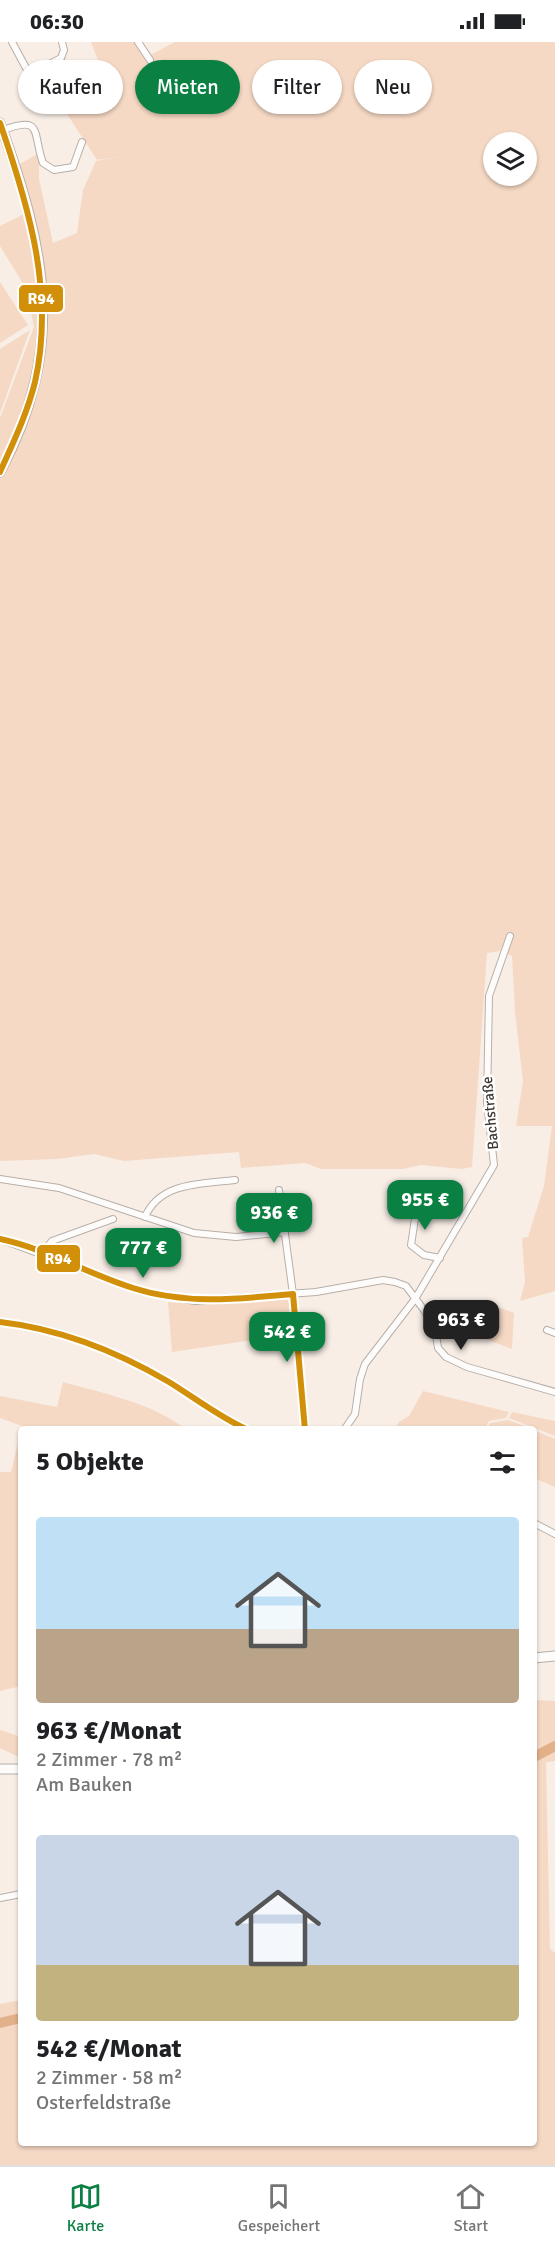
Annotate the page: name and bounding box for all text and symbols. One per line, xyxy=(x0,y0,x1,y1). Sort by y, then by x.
text: 06:30 xyxy=(30,8,84,35)
chip: Kaufen xyxy=(18,60,123,114)
chip: Mieten xyxy=(135,60,240,114)
chip: Filter xyxy=(252,60,342,114)
chip: Neu xyxy=(354,60,432,114)
map controls xyxy=(483,132,537,186)
button: layers xyxy=(483,132,537,186)
line badge: R94 xyxy=(18,284,64,313)
text: R94 xyxy=(27,289,55,309)
street label: Bachstraße xyxy=(478,1076,502,1150)
pin: 955 € xyxy=(383,1180,467,1231)
text: 955 € xyxy=(401,1187,449,1212)
pin: 936 € xyxy=(232,1193,316,1244)
text: 936 € xyxy=(250,1200,298,1225)
pin: 777 € xyxy=(101,1228,185,1279)
text: 777 € xyxy=(119,1235,167,1260)
line badge: R94 xyxy=(36,1244,81,1273)
text: R94 xyxy=(44,1249,72,1269)
pin: 963 € xyxy=(419,1300,503,1351)
text: 963 € xyxy=(437,1307,485,1332)
pin: 542 € xyxy=(245,1312,329,1363)
text: 542 € xyxy=(263,1319,311,1344)
text: 5 Objekte xyxy=(36,1446,144,1478)
icon: filters xyxy=(486,1446,519,1479)
icon: home xyxy=(224,1556,332,1664)
text: 963 €/Monat xyxy=(36,1715,182,1747)
text: 2 Zimmer · 78 m² xyxy=(36,1747,182,1772)
text: Am Bauken xyxy=(36,1772,132,1797)
icon: home xyxy=(224,1874,332,1982)
text: 542 €/Monat xyxy=(36,2033,182,2065)
text: 2 Zimmer · 58 m² xyxy=(36,2065,182,2090)
text: Osterfeldstraße xyxy=(36,2090,171,2115)
tab: Karte xyxy=(67,2180,104,2236)
tab: Gespeichert xyxy=(238,2180,320,2236)
tab: Start xyxy=(454,2180,488,2236)

